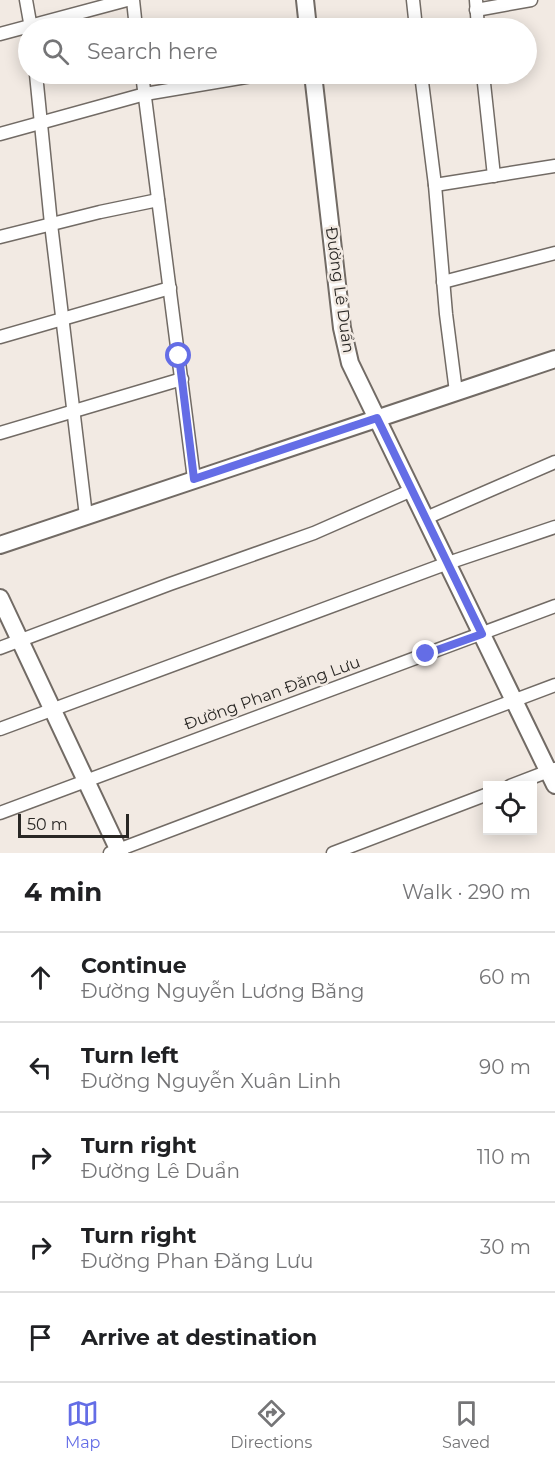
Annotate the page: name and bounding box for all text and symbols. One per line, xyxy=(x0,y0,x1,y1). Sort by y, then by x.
search box xyxy=(18,18,537,84)
icon: search xyxy=(39,35,72,68)
text: Search here xyxy=(87,38,218,65)
street label: Đường Lê Duẩn xyxy=(322,226,358,354)
route start xyxy=(165,342,191,368)
route end xyxy=(412,640,438,666)
street label: Đường Phan Đăng Lưu xyxy=(181,652,363,734)
map controls xyxy=(483,781,537,835)
button: locate xyxy=(483,781,537,835)
scale bar xyxy=(18,811,129,838)
text: 50 m xyxy=(27,815,68,834)
text: 4 min xyxy=(24,876,102,908)
text: Walk · 290 m xyxy=(402,880,531,904)
text: Continue xyxy=(81,952,187,979)
icon: ahead xyxy=(24,961,57,994)
text: 60 m xyxy=(479,965,531,989)
text: Đường Nguyễn Lương Băng xyxy=(81,979,364,1003)
text: Turn left xyxy=(81,1042,179,1069)
icon: left xyxy=(24,1051,57,1084)
text: 90 m xyxy=(479,1055,531,1079)
text: Đường Nguyễn Xuân Linh xyxy=(81,1069,341,1093)
text: Turn right xyxy=(81,1132,196,1159)
icon: right xyxy=(24,1141,57,1174)
text: 110 m xyxy=(477,1145,531,1169)
text: Đường Lê Duẩn xyxy=(81,1159,240,1183)
text: Turn right xyxy=(81,1222,196,1249)
icon: right xyxy=(24,1231,57,1264)
text: 30 m xyxy=(480,1235,531,1259)
text: Đường Phan Đăng Lưu xyxy=(81,1249,313,1273)
icon: arrive xyxy=(24,1321,57,1354)
text: Arrive at destination xyxy=(81,1324,317,1351)
tab: Map xyxy=(65,1397,100,1452)
tab: Directions xyxy=(230,1397,312,1452)
tab: Saved xyxy=(442,1397,490,1452)

